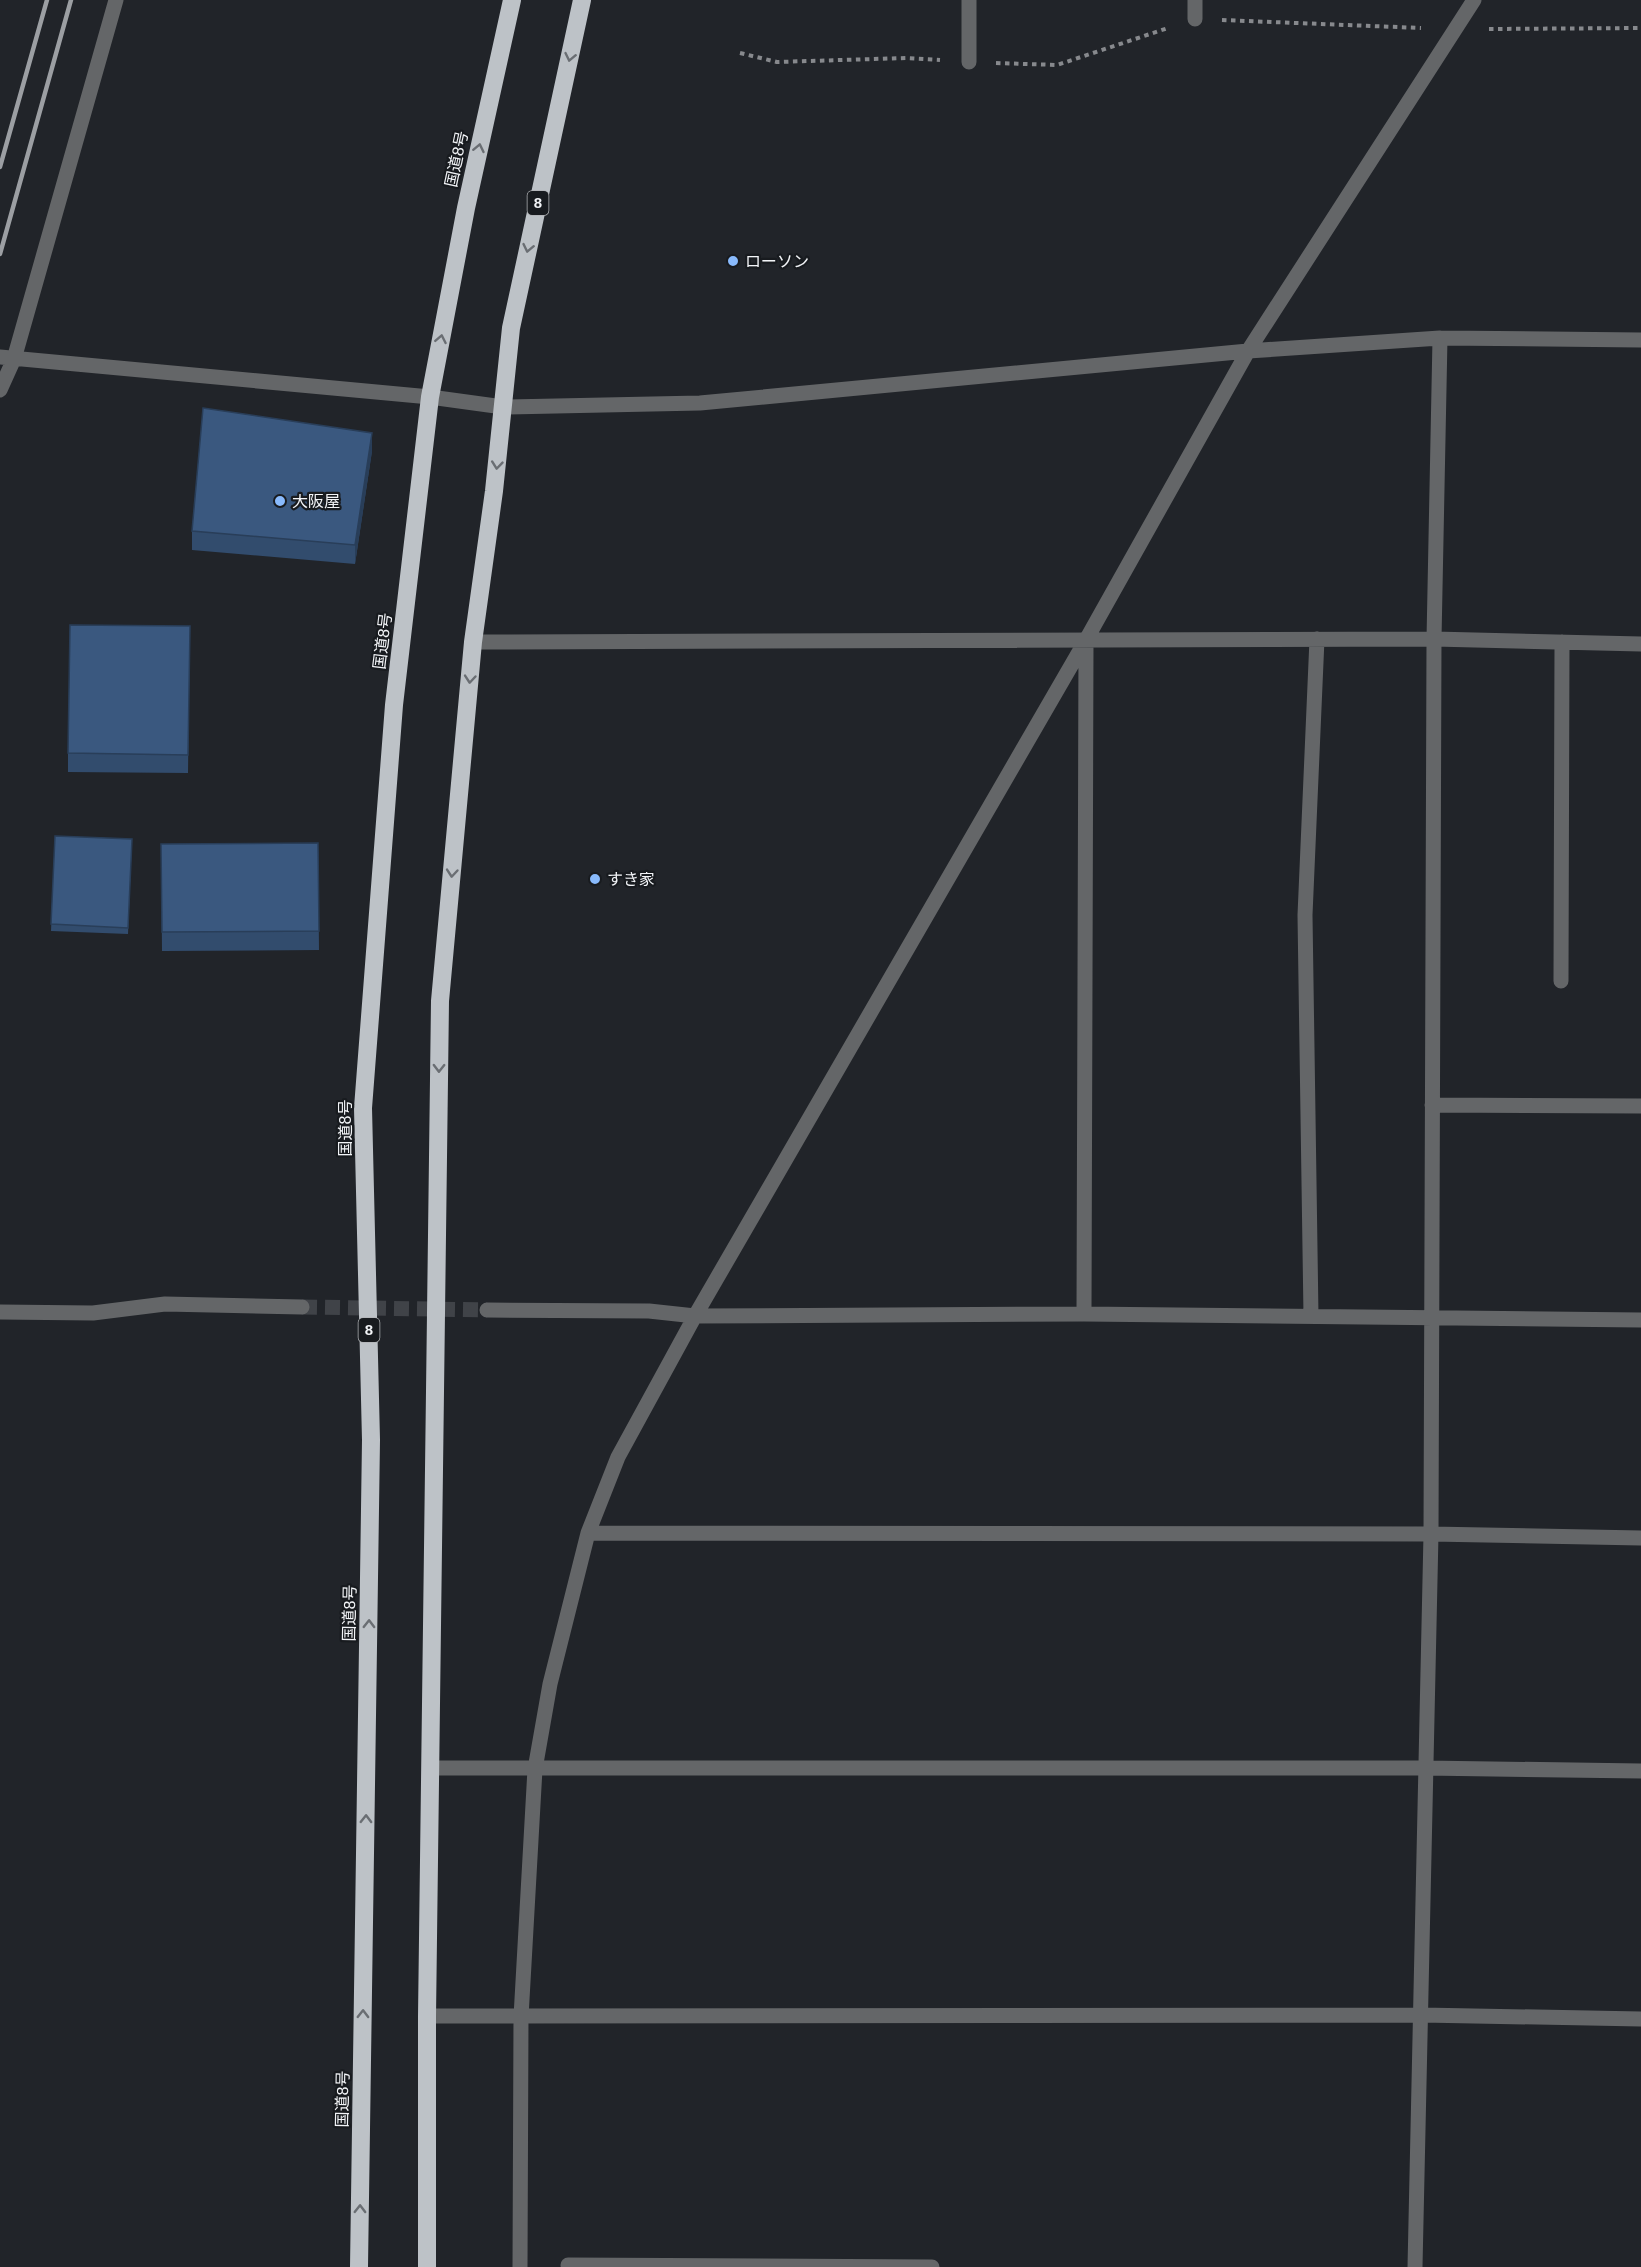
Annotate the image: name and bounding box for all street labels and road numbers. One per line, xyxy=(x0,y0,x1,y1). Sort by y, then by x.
street label: 国道8号 xyxy=(442,130,471,189)
road number: 8 xyxy=(528,191,548,215)
street label: 国道8号 xyxy=(371,612,394,670)
street label: 国道8号 xyxy=(337,1100,354,1156)
road number: 8 xyxy=(358,1318,380,1342)
street label: 国道8号 xyxy=(341,1584,358,1642)
street label: 国道8号 xyxy=(334,2070,351,2128)

